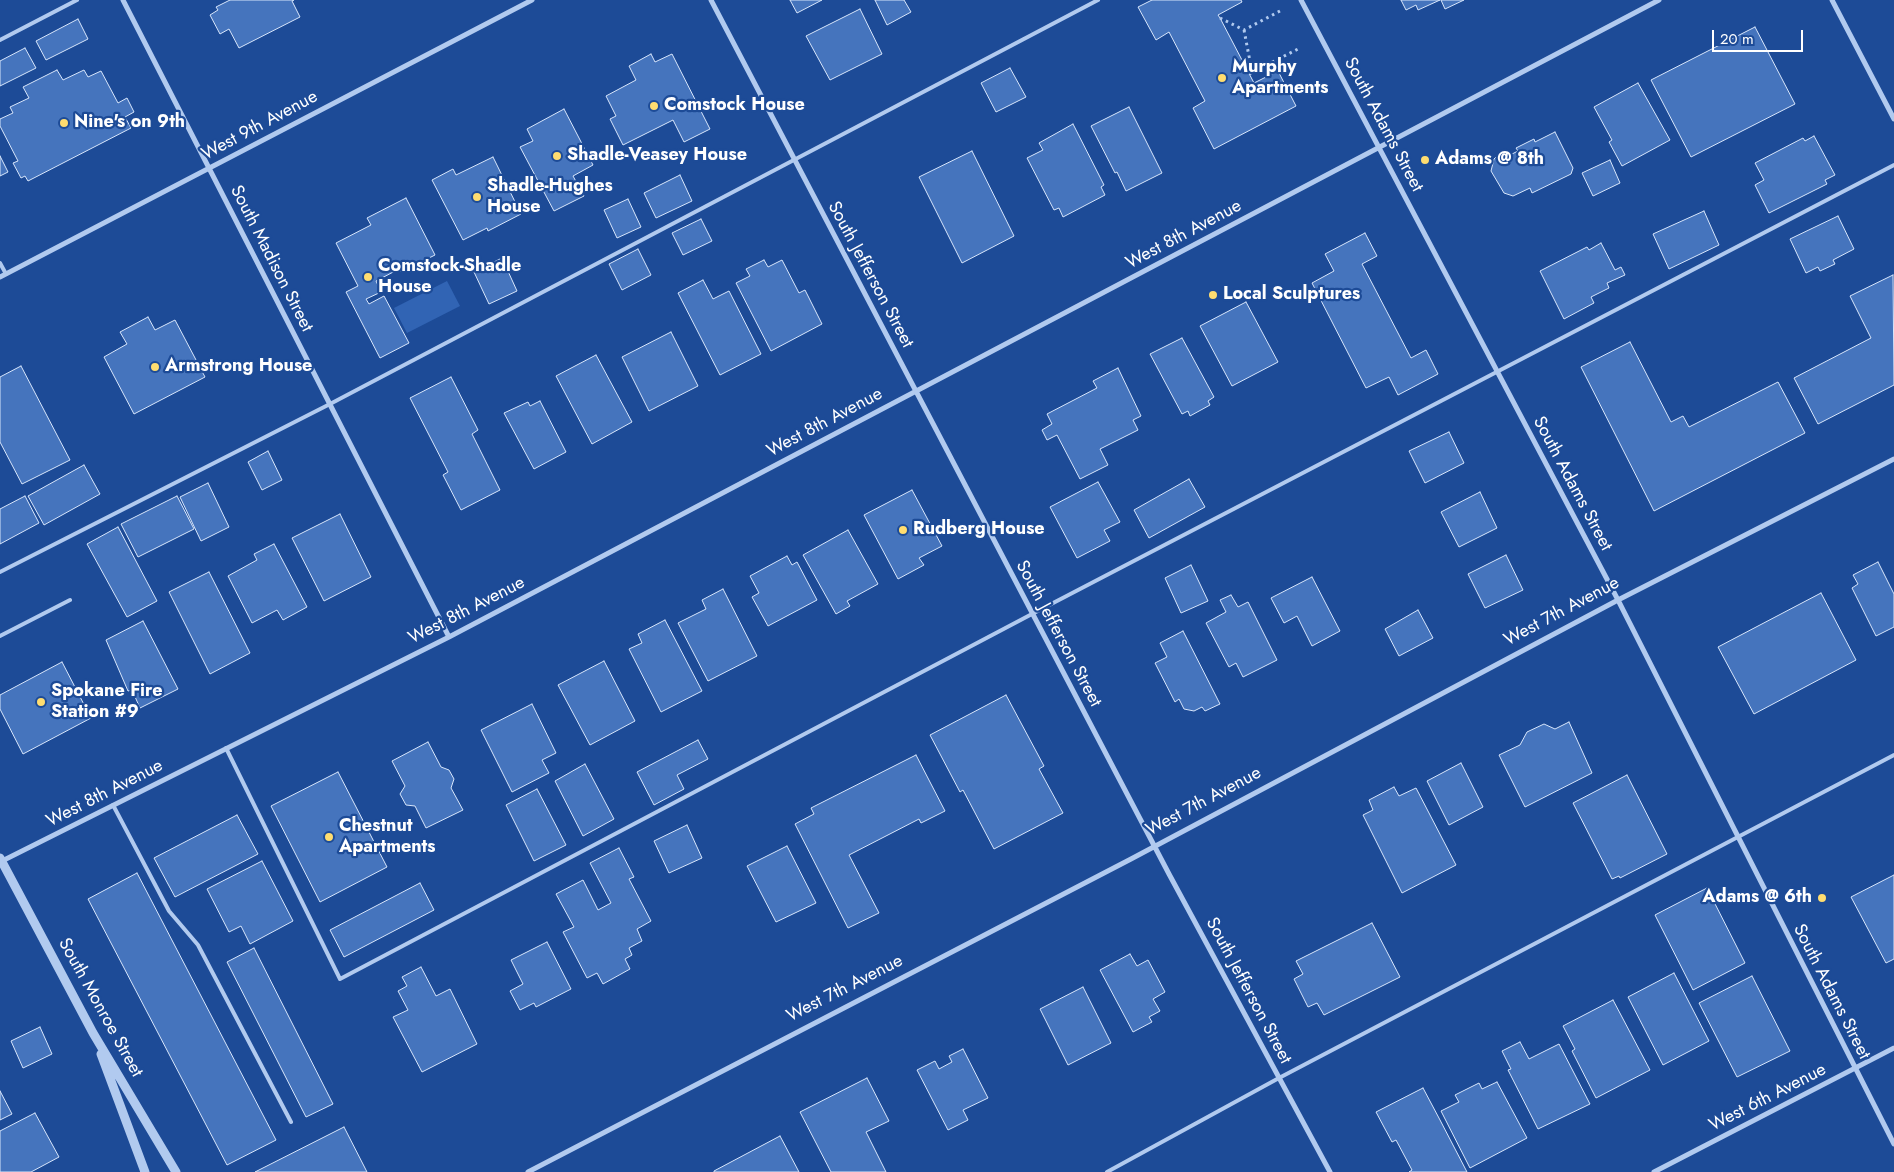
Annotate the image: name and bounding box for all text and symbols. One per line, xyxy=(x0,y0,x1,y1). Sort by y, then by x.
scale bar xyxy=(1714,20,1805,52)
text: 20 m xyxy=(1720,28,1754,50)
street label: South Adams Street xyxy=(1339,54,1427,196)
place label: Murphy Apartments xyxy=(1232,57,1329,100)
marker: Murphy Apartments xyxy=(1216,72,1228,84)
street label: West 9th Avenue xyxy=(198,86,322,166)
place label: Comstock House xyxy=(664,95,805,117)
marker: Comstock House xyxy=(648,100,660,112)
place label: Nine's on 9th xyxy=(74,112,185,134)
marker: Nine's on 9th xyxy=(58,117,70,129)
place label: Shadle-Veasey House xyxy=(567,145,747,167)
place label: Adams @ 8th xyxy=(1435,149,1544,171)
marker: Shadle-Veasey House xyxy=(551,150,563,162)
marker: Adams @ 8th xyxy=(1419,154,1431,166)
place label: Shadle-Hughes House xyxy=(487,176,613,218)
street label: South Madison Street xyxy=(225,182,317,336)
marker: Shadle-Hughes House xyxy=(471,191,483,203)
street label: West 8th Avenue xyxy=(1123,195,1245,275)
street label: South Jefferson Street xyxy=(822,198,918,352)
place label: Comstock-Shadle House xyxy=(378,256,521,298)
marker: Comstock-Shadle House xyxy=(362,271,374,283)
place label: Local Sculptures xyxy=(1223,284,1360,306)
marker: Local Sculptures xyxy=(1207,289,1219,301)
place label: Armstrong House xyxy=(165,356,312,378)
marker: Armstrong House xyxy=(149,361,161,373)
street label: West 8th Avenue xyxy=(764,383,886,463)
street label: South Adams Street xyxy=(1528,413,1616,555)
place label: Rudberg House xyxy=(913,519,1045,541)
marker: Rudberg House xyxy=(897,524,909,536)
street label: South Jefferson Street xyxy=(1010,557,1106,711)
street label: West 8th Avenue xyxy=(405,572,529,650)
street label: West 7th Avenue xyxy=(1501,573,1623,651)
place label: Spokane Fire Station #9 xyxy=(51,681,162,724)
marker: Spokane Fire Station #9 xyxy=(35,696,47,708)
street label: West 8th Avenue xyxy=(43,755,167,833)
street label: West 7th Avenue xyxy=(1143,763,1265,841)
place label: Chestnut Apartments xyxy=(339,816,436,859)
marker: Chestnut Apartments xyxy=(323,831,335,843)
place label: Adams @ 6th xyxy=(1702,887,1812,909)
marker: Adams @ 6th xyxy=(1816,892,1828,904)
street label: South Jefferson Street xyxy=(1200,914,1296,1068)
street label: South Adams Street xyxy=(1788,921,1874,1063)
street label: South Monroe Street xyxy=(53,935,147,1081)
street label: West 7th Avenue xyxy=(783,950,907,1028)
street label: West 6th Avenue xyxy=(1706,1059,1830,1137)

